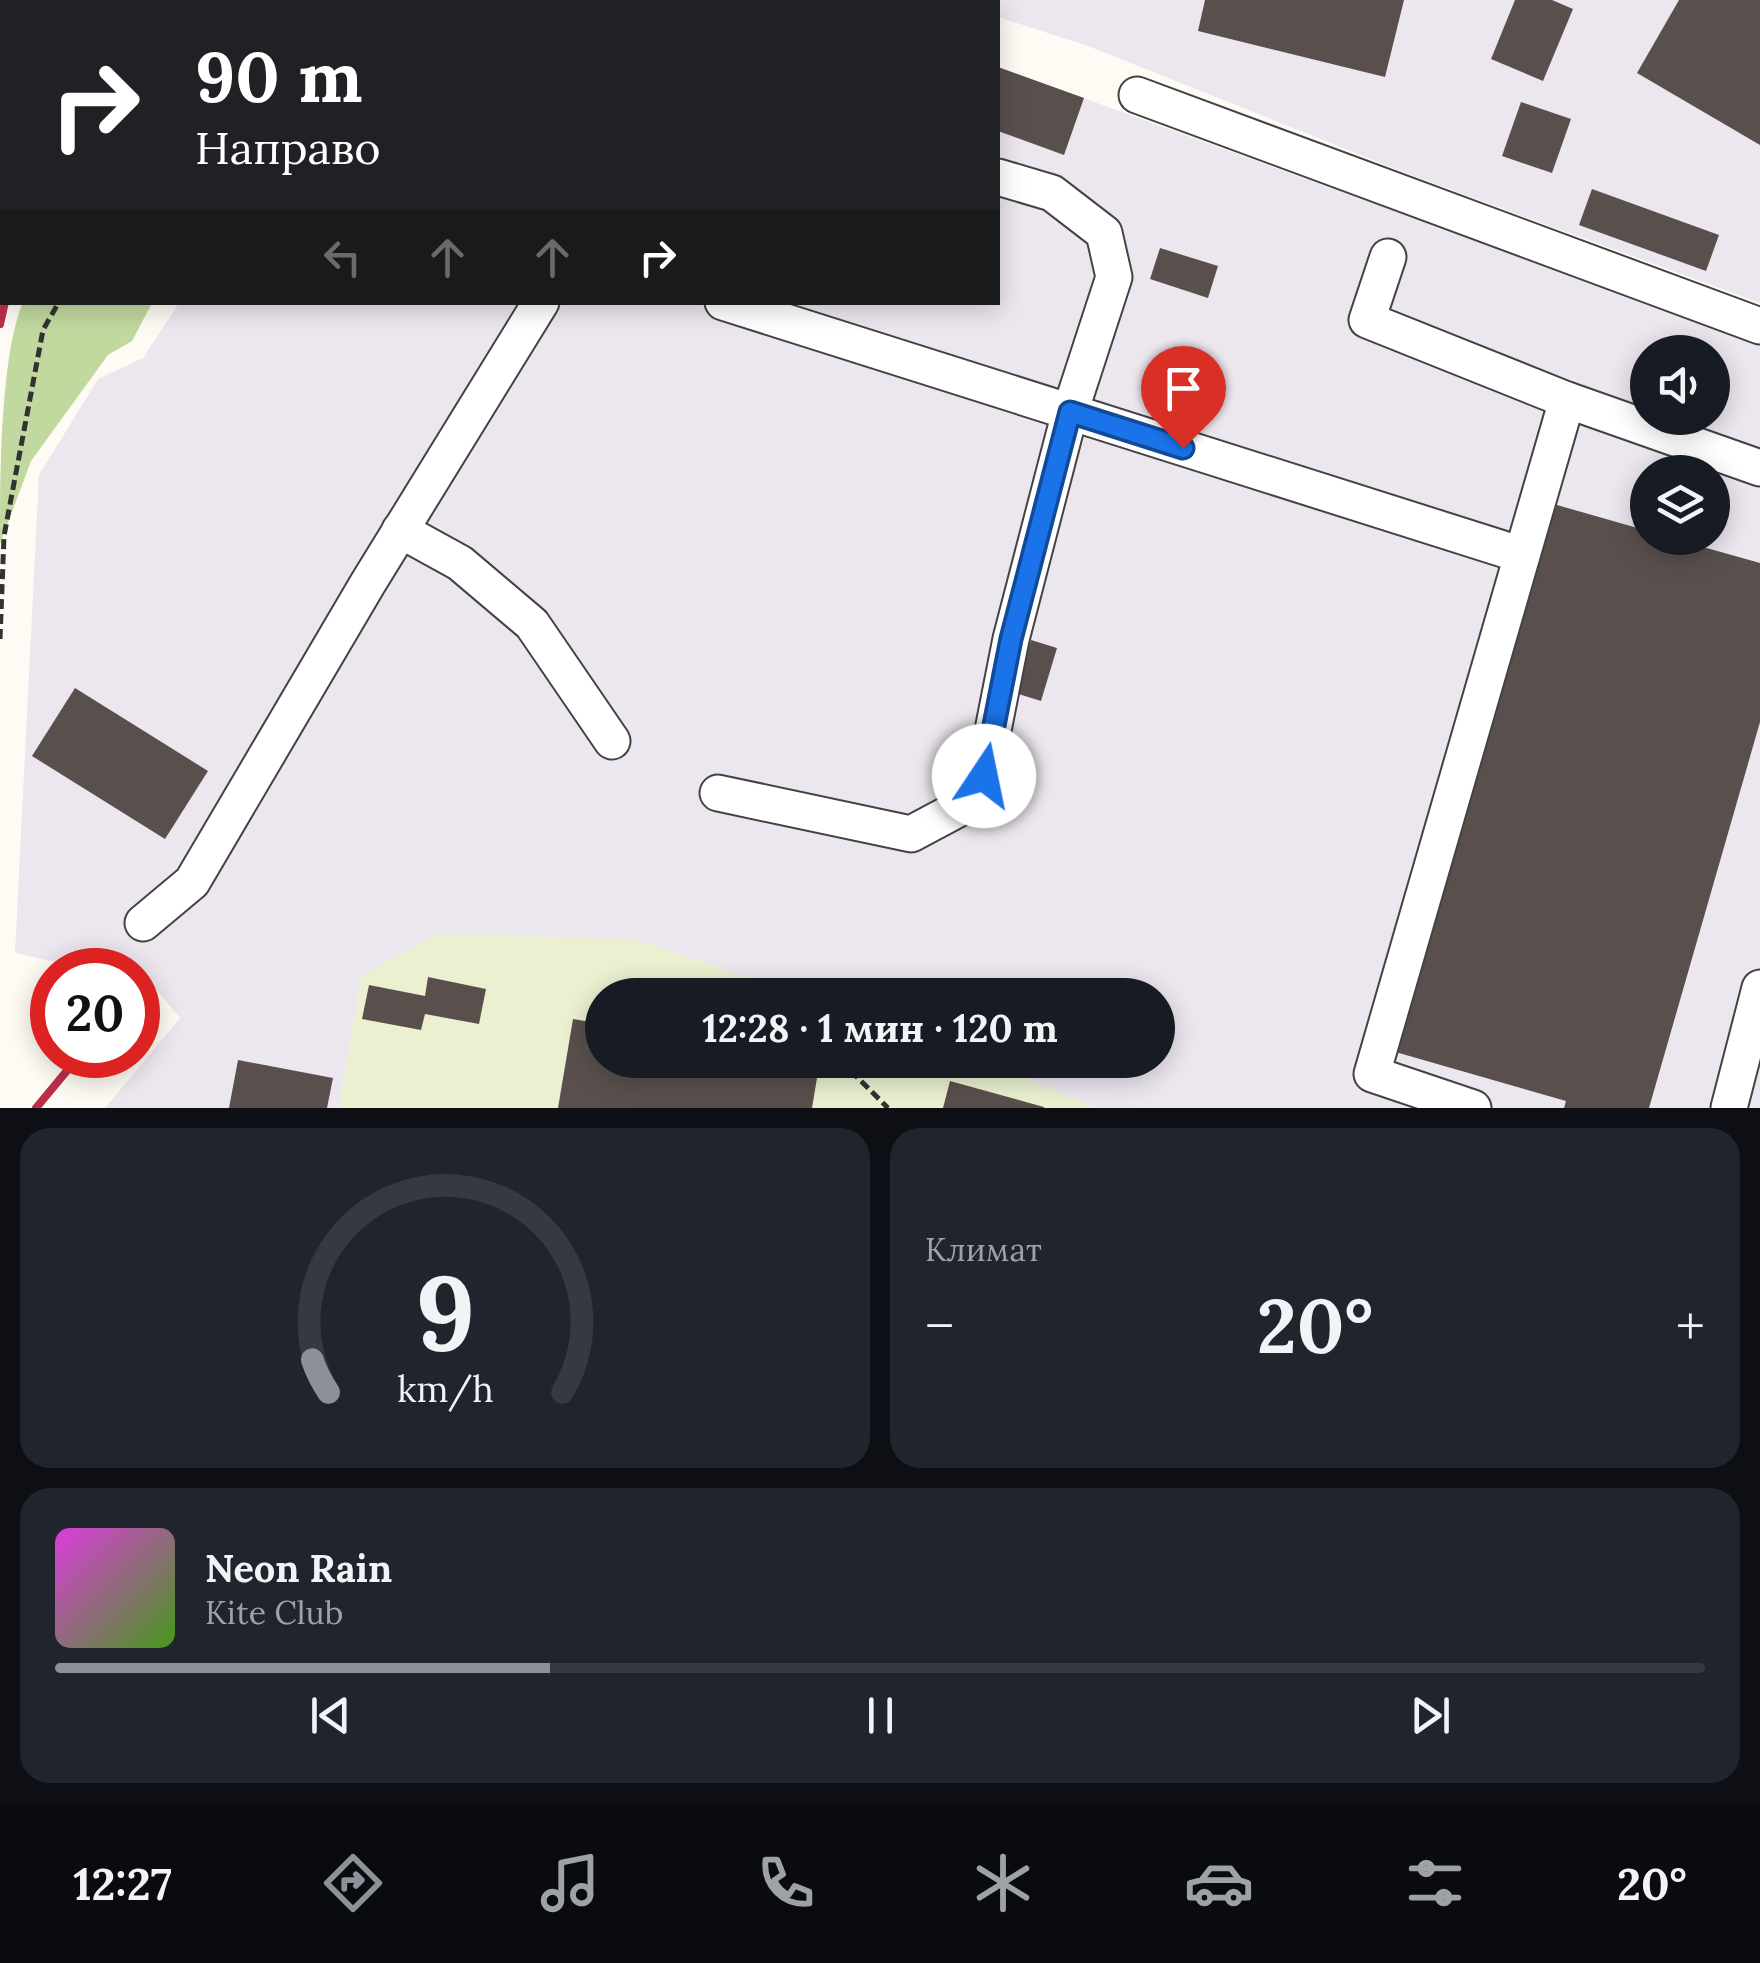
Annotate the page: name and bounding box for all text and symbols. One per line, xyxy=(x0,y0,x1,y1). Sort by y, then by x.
text: 90 m xyxy=(195,32,363,121)
icon: right xyxy=(30,40,160,170)
text: Направо xyxy=(195,119,381,176)
icon: left xyxy=(315,230,370,285)
icon: ahead xyxy=(420,230,475,285)
icon: ahead xyxy=(525,230,580,285)
icon: right xyxy=(630,230,685,285)
map controls xyxy=(1630,335,1730,555)
button: sound xyxy=(1630,335,1730,435)
pin xyxy=(1141,346,1226,449)
icon: arrive xyxy=(1156,361,1211,416)
button: layers xyxy=(1630,455,1730,555)
position arrow xyxy=(932,724,1036,828)
speed limit sign: 20 xyxy=(30,948,160,1078)
text: 12:28 · 1 мин · 120 m xyxy=(702,1004,1058,1052)
text: Климат xyxy=(925,1229,1042,1270)
text: 9 xyxy=(415,1245,475,1378)
text: 20° xyxy=(1257,1278,1373,1374)
text: − xyxy=(925,1291,954,1361)
text: + xyxy=(1676,1291,1705,1361)
text: km/h xyxy=(397,1366,493,1412)
text: Neon Rain xyxy=(205,1544,392,1592)
text: Kite Club xyxy=(205,1592,343,1633)
icon: previous xyxy=(303,1688,358,1743)
icon: pause xyxy=(853,1688,908,1743)
icon: next xyxy=(1403,1688,1458,1743)
icon: directions xyxy=(318,1848,388,1918)
icon: music xyxy=(535,1848,605,1918)
icon: phone xyxy=(751,1848,821,1918)
icon: climate xyxy=(968,1848,1038,1918)
icon: car xyxy=(1184,1848,1254,1918)
icon: filters xyxy=(1400,1848,1470,1918)
text: 12:27 xyxy=(73,1855,172,1912)
text: 20° xyxy=(1617,1855,1687,1912)

